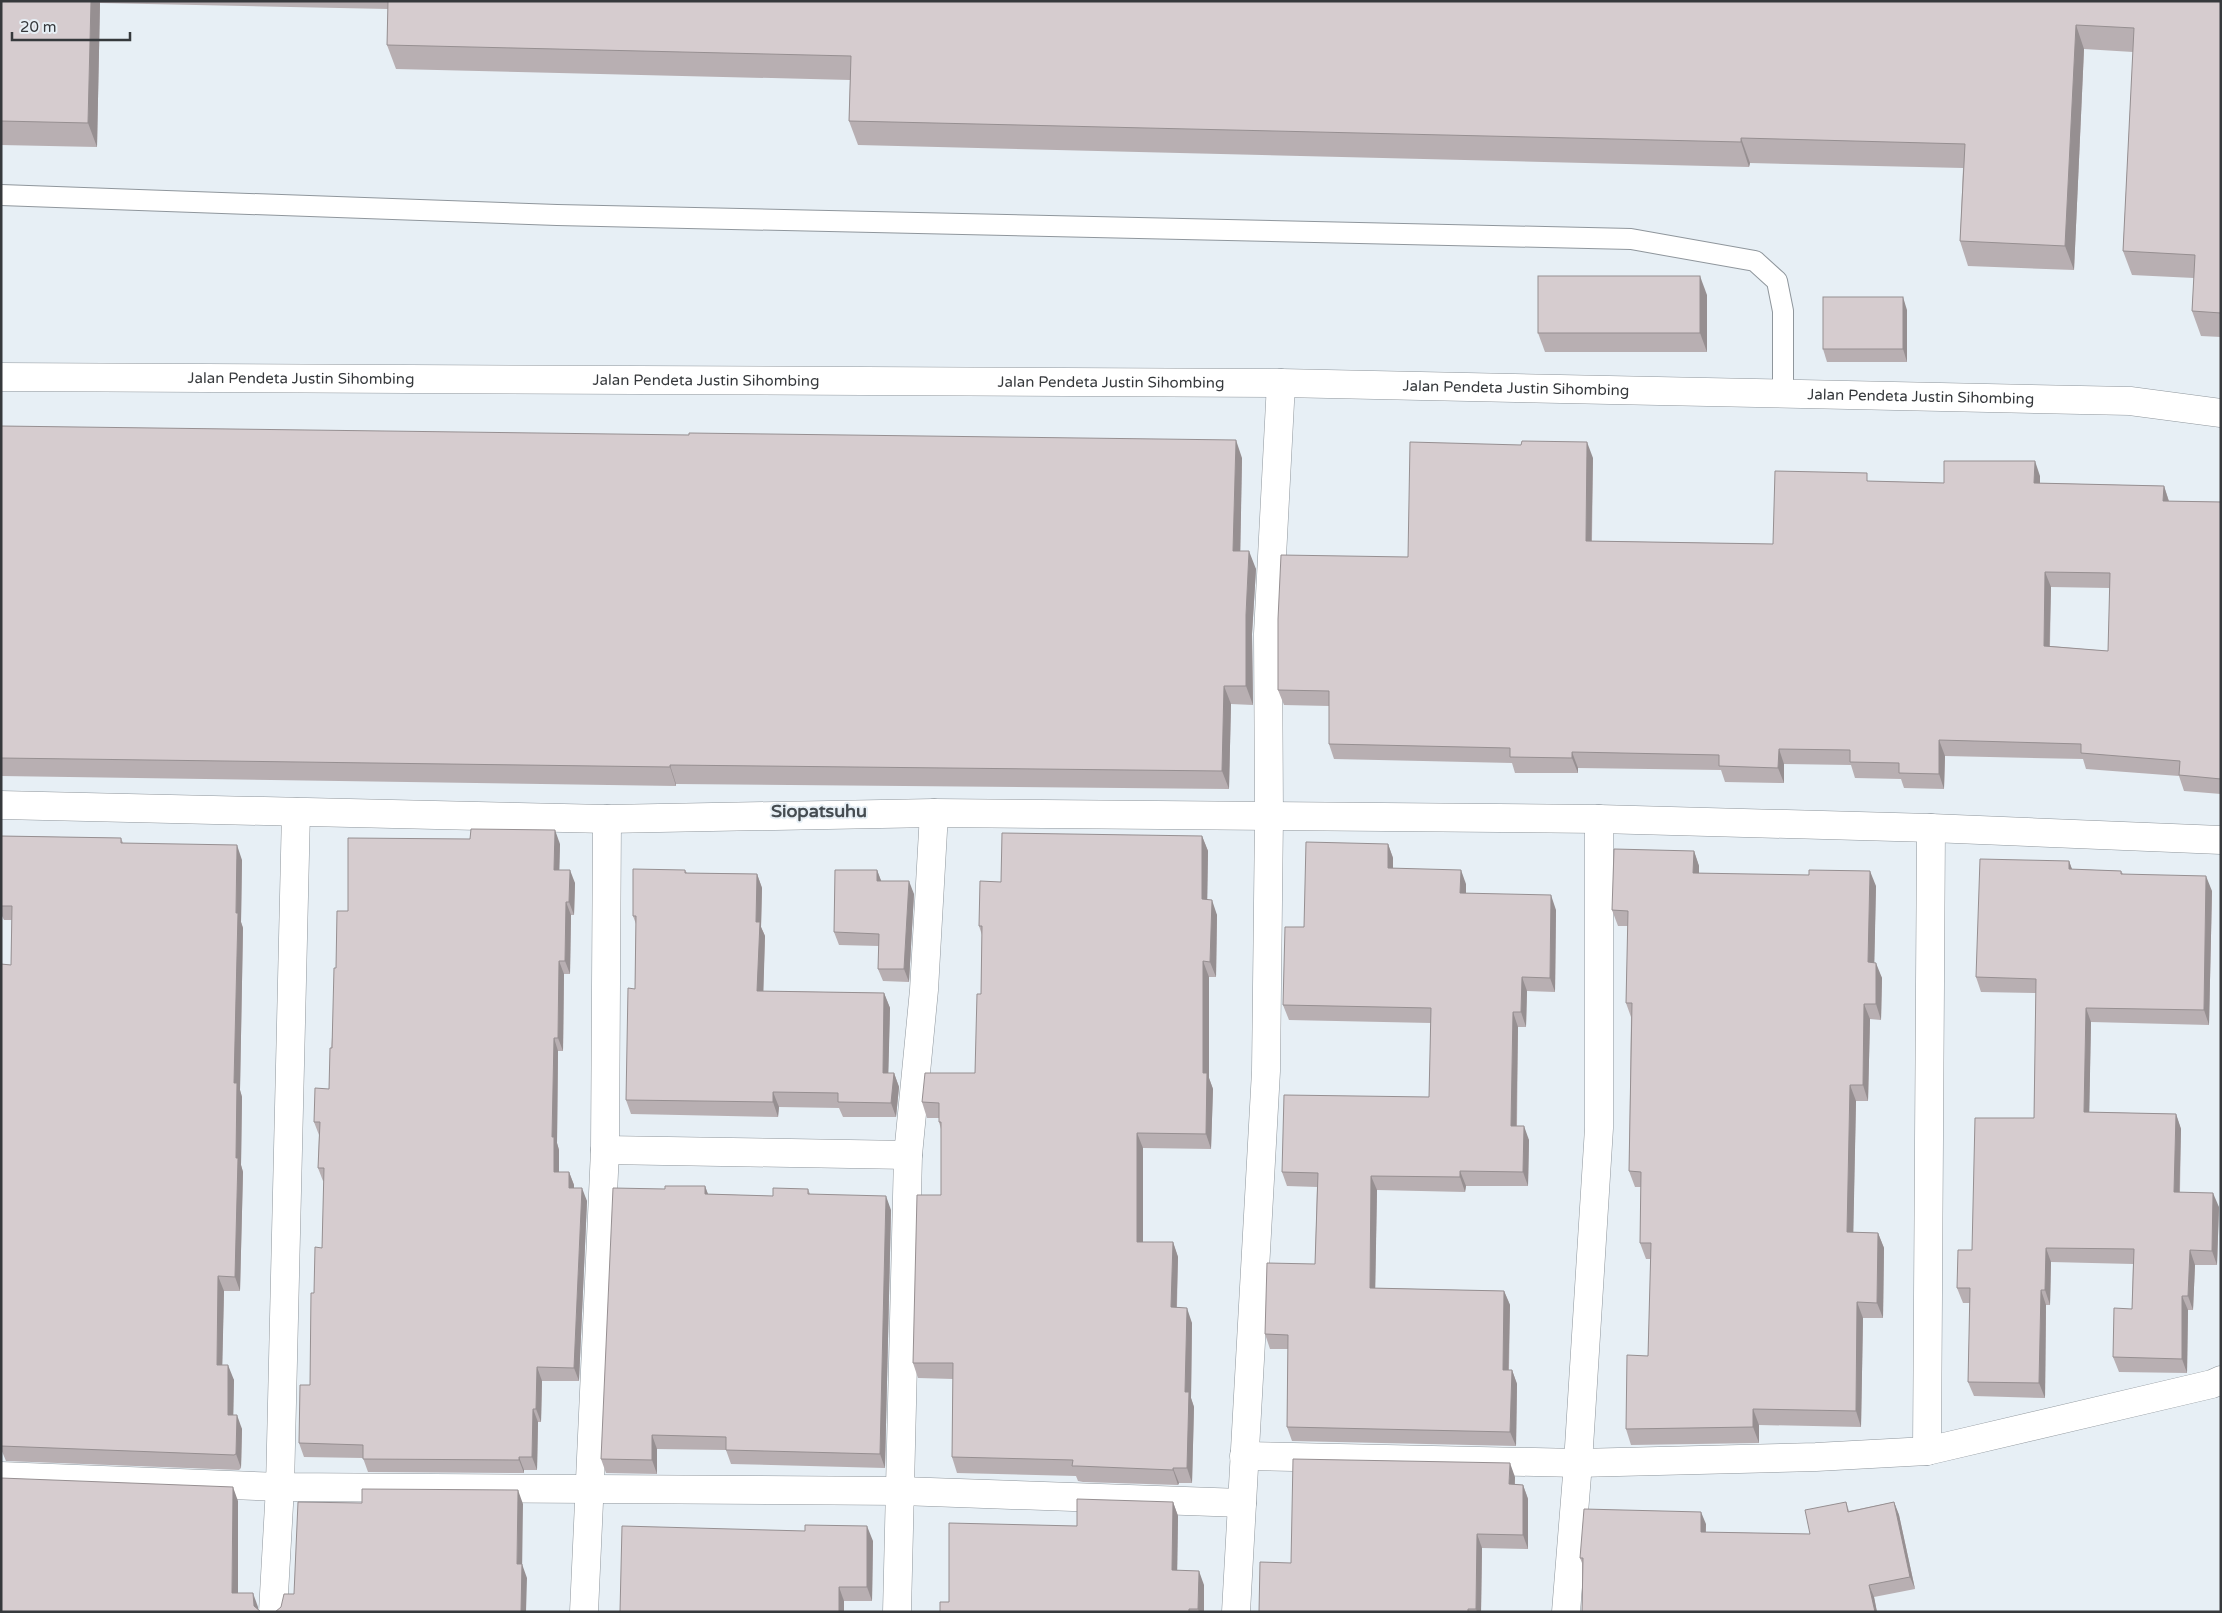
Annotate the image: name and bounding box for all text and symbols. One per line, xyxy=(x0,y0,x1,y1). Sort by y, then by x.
scale bar xyxy=(12,10,130,42)
text: 20 m xyxy=(20,18,57,36)
street label: Jalan Pendeta Justin Sihombing xyxy=(188,369,414,388)
street label: Jalan Pendeta Justin Sihombing xyxy=(593,371,819,390)
street label: Jalan Pendeta Justin Sihombing xyxy=(998,373,1224,392)
street label: Jalan Pendeta Justin Sihombing xyxy=(1402,377,1629,399)
street label: Jalan Pendeta Justin Sihombing xyxy=(1807,385,2034,408)
district label: Siopatsuhu xyxy=(771,800,867,822)

